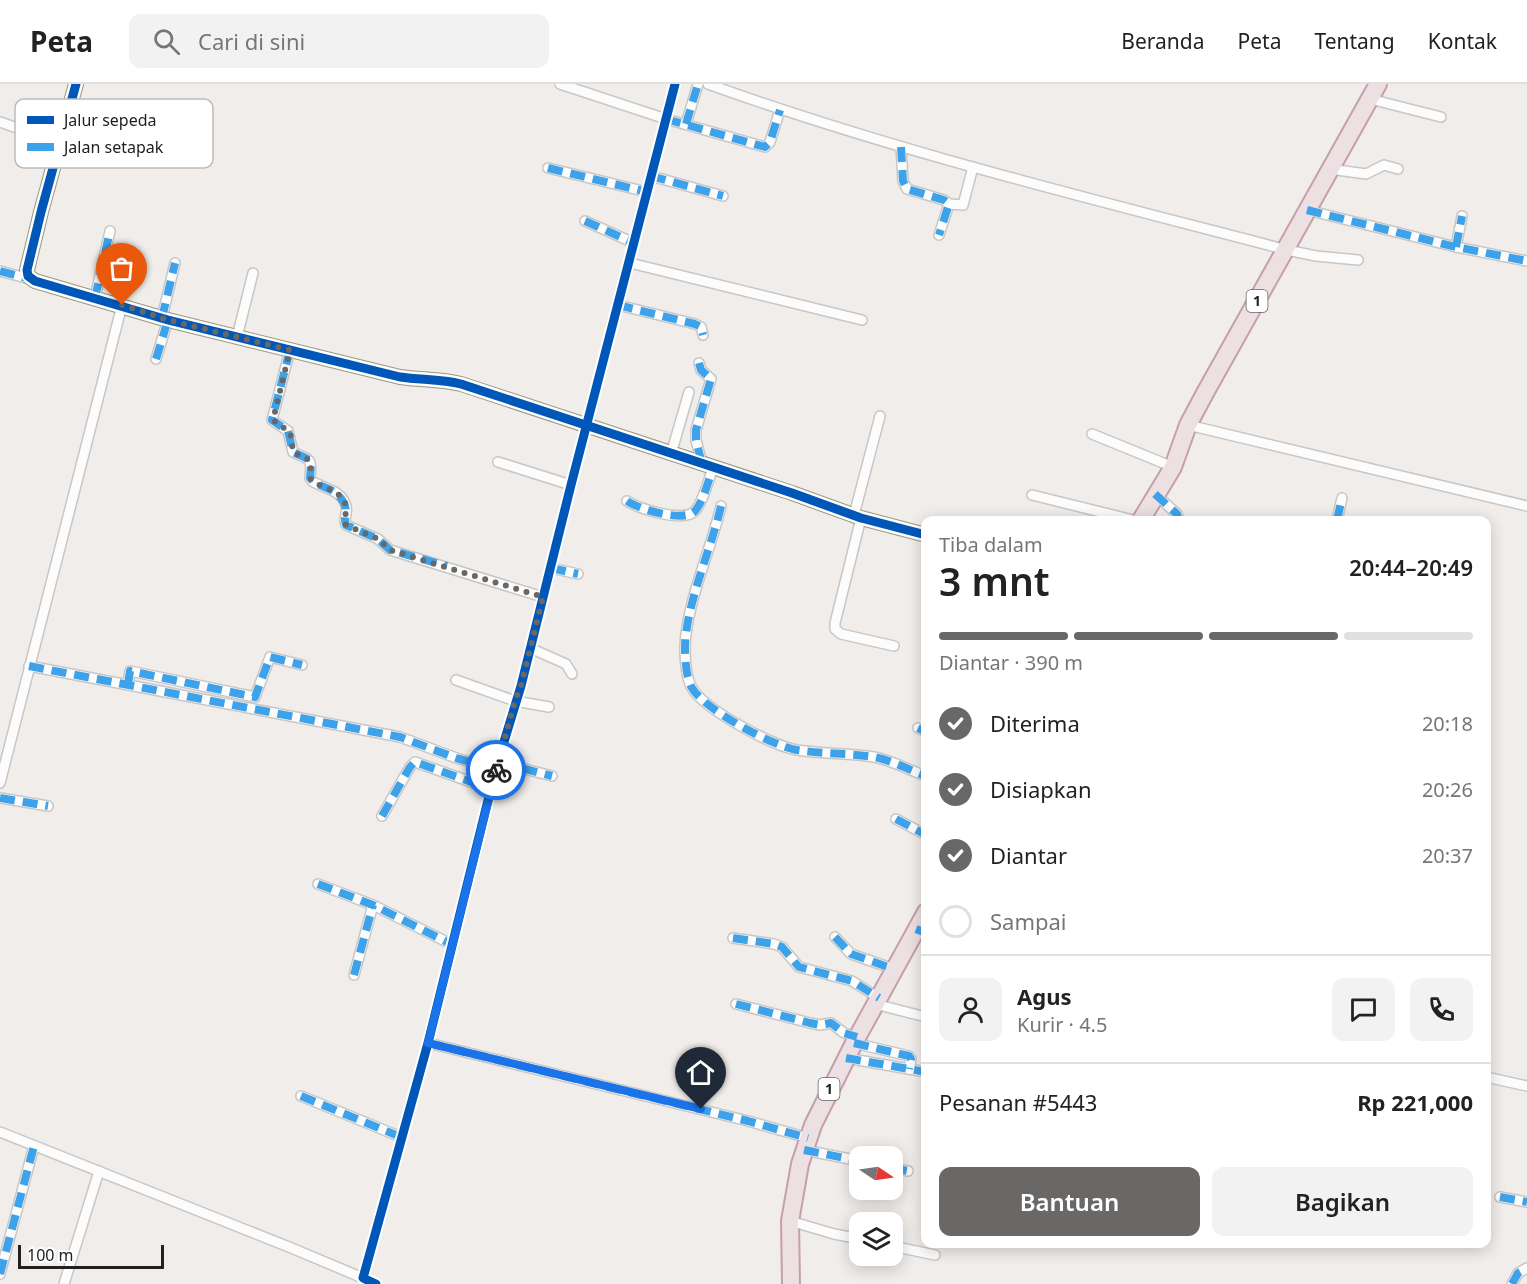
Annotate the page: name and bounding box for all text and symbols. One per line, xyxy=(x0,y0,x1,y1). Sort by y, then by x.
search box xyxy=(129,14,549,68)
text: Peta xyxy=(30,22,93,60)
icon: search xyxy=(150,25,183,58)
text: Cari di sini xyxy=(198,26,305,56)
text: Beranda xyxy=(1121,27,1205,55)
text: Peta xyxy=(1238,27,1281,55)
text: Tentang xyxy=(1314,27,1395,55)
text: Kontak xyxy=(1428,27,1497,55)
legend xyxy=(15,99,213,168)
text: Jalur sepeda xyxy=(62,109,157,131)
text: Jalan setapak xyxy=(62,136,164,158)
pin xyxy=(96,243,147,305)
icon: bag xyxy=(105,252,138,285)
road number: 1 xyxy=(1246,290,1268,312)
text: Tiba dalam xyxy=(939,531,1043,558)
text: 20:44–20:49 xyxy=(1349,552,1473,582)
text: 3 mnt xyxy=(939,554,1050,607)
text: Diantar · 390 m xyxy=(939,649,1083,676)
icon: check xyxy=(939,707,972,740)
text: Diterima xyxy=(990,708,1080,738)
text: 20:18 xyxy=(1422,710,1473,737)
courier xyxy=(466,740,526,800)
icon: bike xyxy=(480,754,513,787)
icon: check xyxy=(939,773,972,806)
text: Disiapkan xyxy=(990,774,1092,804)
text: 20:26 xyxy=(1422,776,1473,803)
icon: check xyxy=(939,839,972,872)
text: Diantar xyxy=(990,840,1067,870)
text: 20:37 xyxy=(1422,842,1473,869)
text: Sampai xyxy=(990,906,1067,936)
button: person xyxy=(939,978,1002,1041)
button: chat xyxy=(1332,978,1395,1041)
button: phone xyxy=(1410,978,1473,1041)
text: Agus xyxy=(1017,981,1071,1011)
text: Kurir · 4.5 xyxy=(1017,1011,1107,1038)
pin xyxy=(675,1047,726,1109)
icon: home xyxy=(684,1056,717,1089)
road number: 1 xyxy=(818,1078,840,1100)
text: Pesanan #5443 xyxy=(939,1087,1097,1117)
text: Rp 221,000 xyxy=(1357,1087,1473,1117)
north arrow xyxy=(849,1146,903,1200)
map controls xyxy=(849,1146,903,1266)
button: Bantuan xyxy=(939,1167,1200,1236)
button: Bagikan xyxy=(1212,1167,1473,1236)
button: layers xyxy=(849,1212,903,1266)
scale bar xyxy=(18,1242,164,1270)
text: 100 m xyxy=(27,1244,74,1266)

